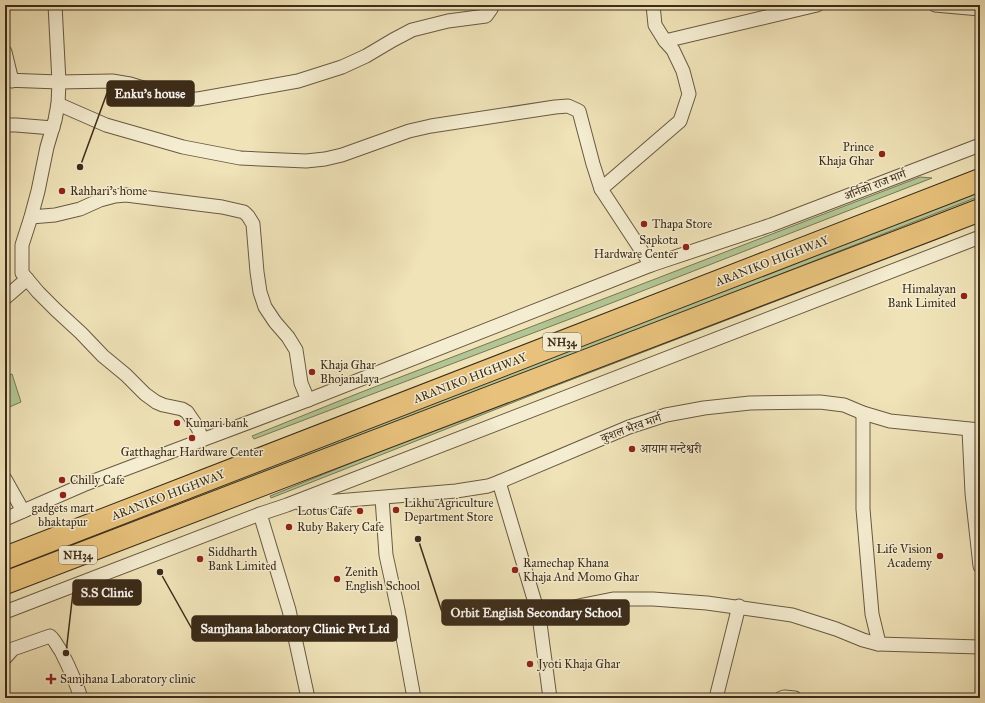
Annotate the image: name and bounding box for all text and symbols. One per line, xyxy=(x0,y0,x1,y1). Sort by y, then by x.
callout: Enku's house xyxy=(107,81,194,106)
text: Enku's house xyxy=(115,86,186,102)
place label: Prince Khaja Ghar xyxy=(818,140,874,168)
marker: Prince Khaja Ghar xyxy=(877,149,887,159)
street label: अर्निको राज मार्ग xyxy=(842,165,909,203)
place label: Rahhari's home xyxy=(70,184,147,198)
marker: Rahhari's home xyxy=(57,186,67,196)
place label: Thapa Store xyxy=(652,217,712,231)
marker: Thapa Store xyxy=(639,219,649,229)
place label: Sapkota Hardware Center xyxy=(594,233,679,261)
street label: ARANIKO HIGHWAY xyxy=(712,233,831,290)
marker: Sapkota Hardware Center xyxy=(681,242,691,252)
place label: Himalayan Bank Limited xyxy=(888,282,957,310)
marker: Himalayan Bank Limited xyxy=(959,291,969,301)
road number: NH34 xyxy=(543,333,581,351)
street label: ARANIKO HIGHWAY xyxy=(410,350,529,407)
place label: Khaja Ghar Bhojanalaya xyxy=(320,358,380,386)
marker: Khaja Ghar Bhojanalaya xyxy=(307,367,317,377)
street label: कुशल‌ भैरव मार्ग xyxy=(598,409,664,447)
place label: Kumari bank xyxy=(185,416,249,430)
marker: Kumari bank xyxy=(172,418,182,428)
marker: Gatthaghar Hardware Center xyxy=(187,433,197,443)
place label: आयाम मन्टेश्वरी xyxy=(640,441,702,456)
marker: आयाम मन्टेश्वरी xyxy=(627,444,637,454)
place label: Gatthaghar Hardware Center xyxy=(121,445,264,460)
street label: ARANIKO HIGHWAY xyxy=(108,467,227,524)
place label: Chilly Cafe xyxy=(70,473,125,487)
marker: Chilly Cafe xyxy=(57,475,67,485)
marker: gadgets mart bhaktapur xyxy=(58,490,68,500)
place label: Likhu Agriculture Department Store xyxy=(404,496,493,524)
place label: gadgets mart bhaktapur xyxy=(32,501,95,529)
place label: Lotus Cafe xyxy=(297,504,352,518)
marker: Likhu Agriculture Department Store xyxy=(391,505,401,515)
marker: Lotus Cafe xyxy=(355,506,365,516)
place label: Ruby Bakery Cafe xyxy=(297,520,384,534)
marker: Ruby Bakery Cafe xyxy=(284,522,294,532)
place label: Life Vision Academy xyxy=(876,542,932,570)
place label: Siddharth Bank Limited xyxy=(208,545,276,573)
road number: NH34 xyxy=(59,546,97,564)
marker: Life Vision Academy xyxy=(935,551,945,561)
marker: Siddharth Bank Limited xyxy=(195,554,205,564)
place label: Ramechap Khana Khaja And Momo Ghar xyxy=(523,556,640,584)
place label: Zenith English School xyxy=(345,565,421,594)
marker: Ramechap Khana Khaja And Momo Ghar xyxy=(510,565,520,575)
marker: Zenith English School xyxy=(332,574,342,584)
callout: S.S Clinic xyxy=(73,580,141,605)
text: S.S Clinic xyxy=(81,585,134,601)
callout: Orbit English Secondary School xyxy=(442,600,629,625)
text: Orbit English Secondary School xyxy=(451,605,622,621)
callout: Samjhana laboratory Clinic Pvt Ltd xyxy=(192,616,397,641)
text: Samjhana laboratory Clinic Pvt Ltd xyxy=(200,621,390,637)
place label: Jyoti Khaja Ghar xyxy=(536,657,621,672)
marker: Jyoti Khaja Ghar xyxy=(525,659,535,669)
place label: Samjhana Laboratory clinic xyxy=(60,672,196,686)
marker: Samjhana Laboratory clinic xyxy=(45,673,57,685)

